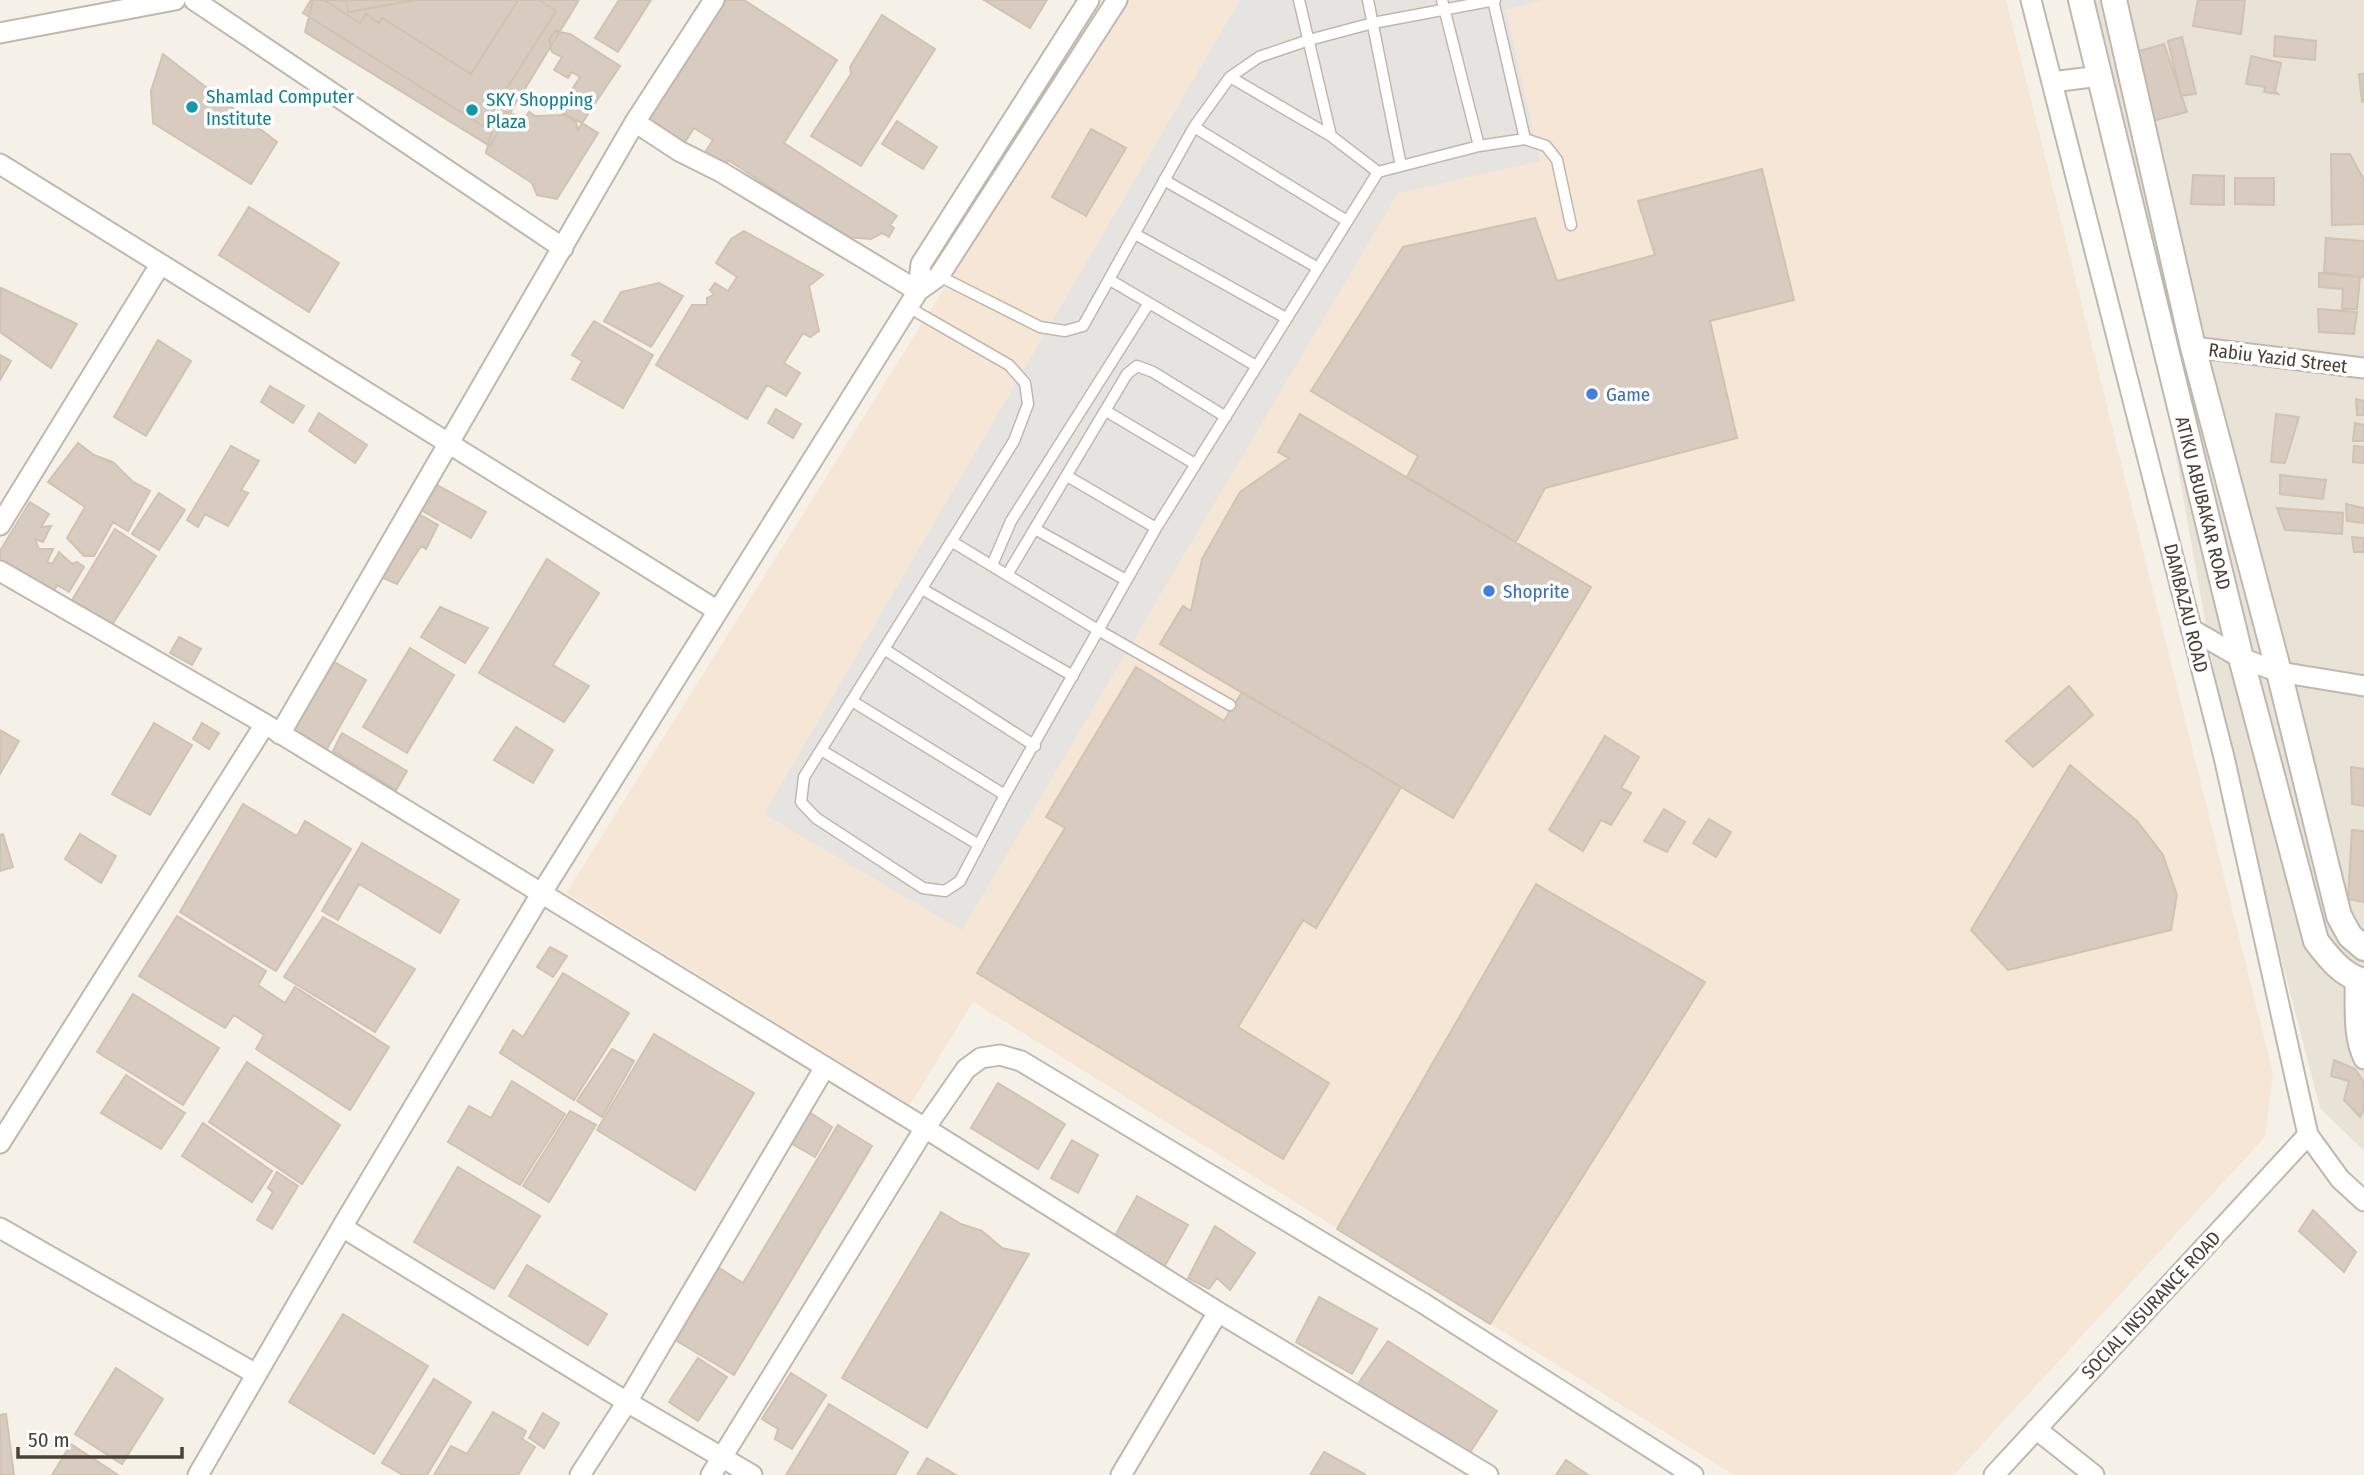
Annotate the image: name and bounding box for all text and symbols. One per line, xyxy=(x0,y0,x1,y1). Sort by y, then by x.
place label: Shamlad Computer Institute xyxy=(206,85,354,130)
place label: SKY Shopping Plaza xyxy=(486,88,593,133)
marker: Shamlad Computer Institute xyxy=(184,99,200,115)
marker: SKY Shopping Plaza xyxy=(464,102,480,118)
street label: Rabiu Yazid Street xyxy=(2207,338,2350,378)
place label: Game xyxy=(1606,383,1650,406)
marker: Game xyxy=(1584,386,1600,402)
street label: ATIKU ABUBAKAR ROAD xyxy=(2170,414,2236,592)
street label: DAMBAZAU ROAD xyxy=(2159,541,2213,675)
place label: Shoprite xyxy=(1503,580,1569,603)
marker: Shoprite xyxy=(1481,583,1497,599)
street label: SOCIAL INSURANCE ROAD xyxy=(2076,1226,2226,1384)
scale bar xyxy=(18,1416,182,1460)
text: 50 m xyxy=(28,1427,70,1453)

